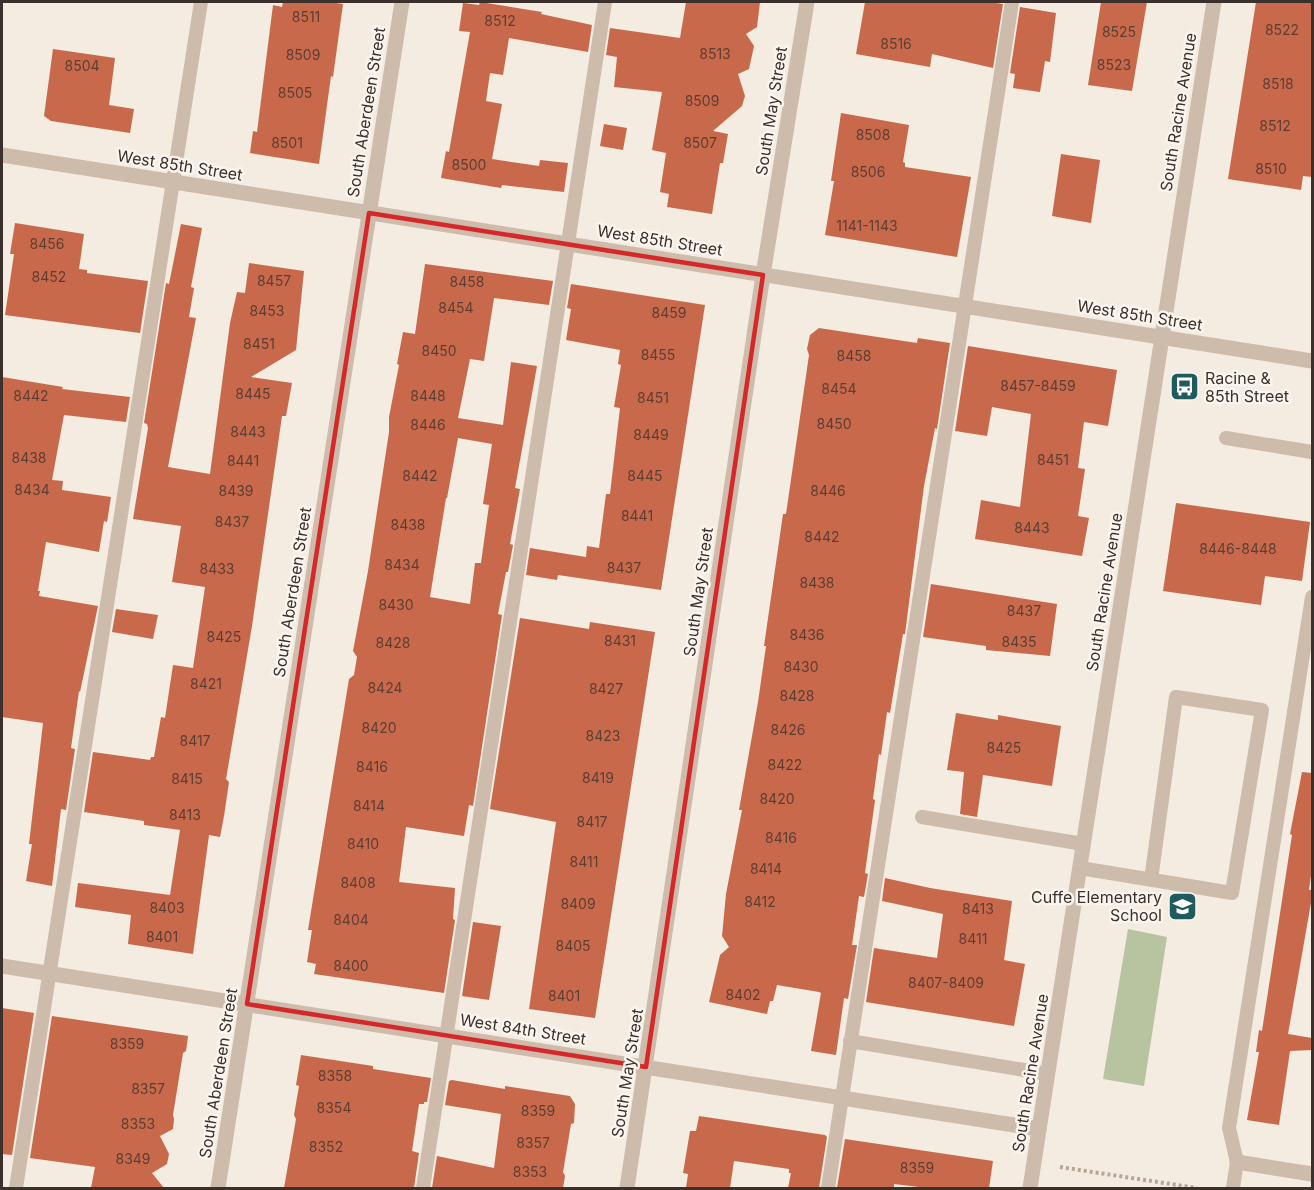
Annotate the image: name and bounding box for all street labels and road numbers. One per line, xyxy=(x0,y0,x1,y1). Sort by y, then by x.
street label: South Aberdeen Street xyxy=(343,25,389,199)
street label: South Racine Avenue xyxy=(1156,31,1200,193)
street label: South May Street xyxy=(751,45,791,177)
street label: West 85th Street xyxy=(116,145,244,185)
street label: West 85th Street xyxy=(596,220,724,260)
street label: West 85th Street xyxy=(1076,295,1204,335)
street label: South Aberdeen Street xyxy=(269,505,315,679)
street label: South Racine Avenue xyxy=(1082,511,1126,673)
street label: South May Street xyxy=(679,526,717,658)
street label: South Aberdeen Street xyxy=(195,986,241,1160)
street label: South Racine Avenue xyxy=(1008,992,1052,1154)
street label: South May Street xyxy=(607,1007,647,1139)
street label: West 84th Street xyxy=(459,1009,587,1049)

